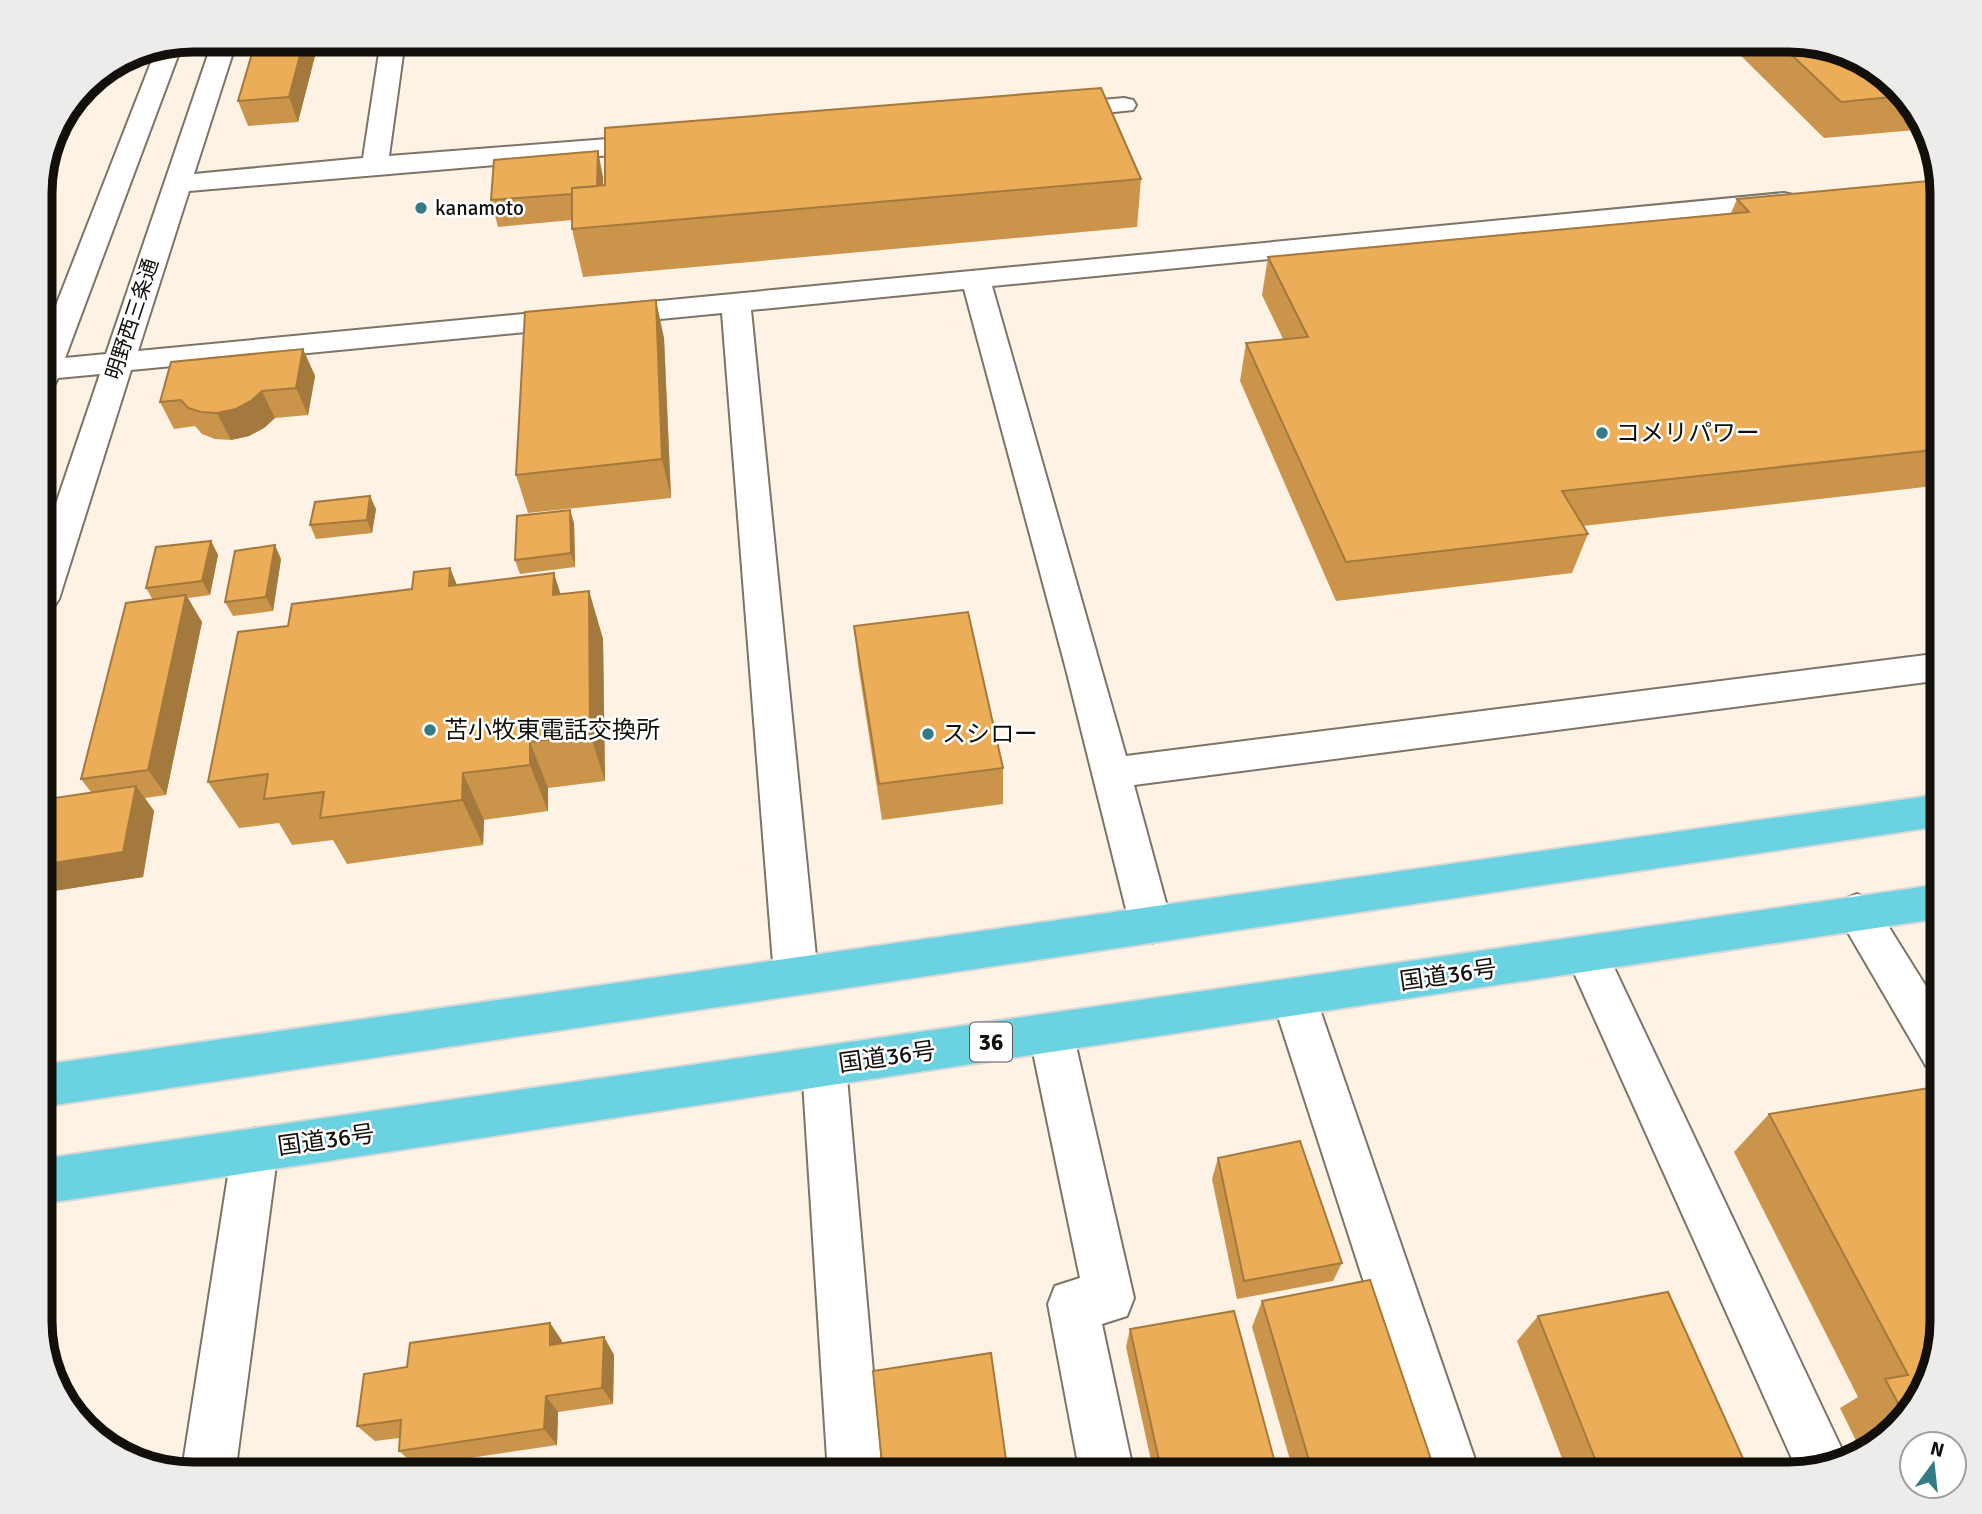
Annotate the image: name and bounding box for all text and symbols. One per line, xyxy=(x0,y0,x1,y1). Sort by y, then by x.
place label: kanamoto xyxy=(435,195,524,221)
marker: kanamoto xyxy=(413,200,429,216)
street label: 明野西三条通 xyxy=(100,255,164,383)
place label: コメリパワー xyxy=(1616,418,1760,448)
marker: コメリパワー xyxy=(1594,425,1610,441)
place label: 苫小牧東電話交換所 xyxy=(444,715,660,745)
place label: スシロー xyxy=(942,719,1038,749)
marker: 苫小牧東電話交換所 xyxy=(422,722,438,738)
marker: スシロー xyxy=(920,726,936,742)
street label: 国道36号 xyxy=(1397,953,1499,997)
road number: 36 xyxy=(970,1023,1012,1062)
street label: 国道36号 xyxy=(836,1035,938,1079)
street label: 国道36号 xyxy=(275,1118,377,1162)
north arrow xyxy=(1898,1430,1968,1500)
text: N xyxy=(1928,1436,1947,1463)

